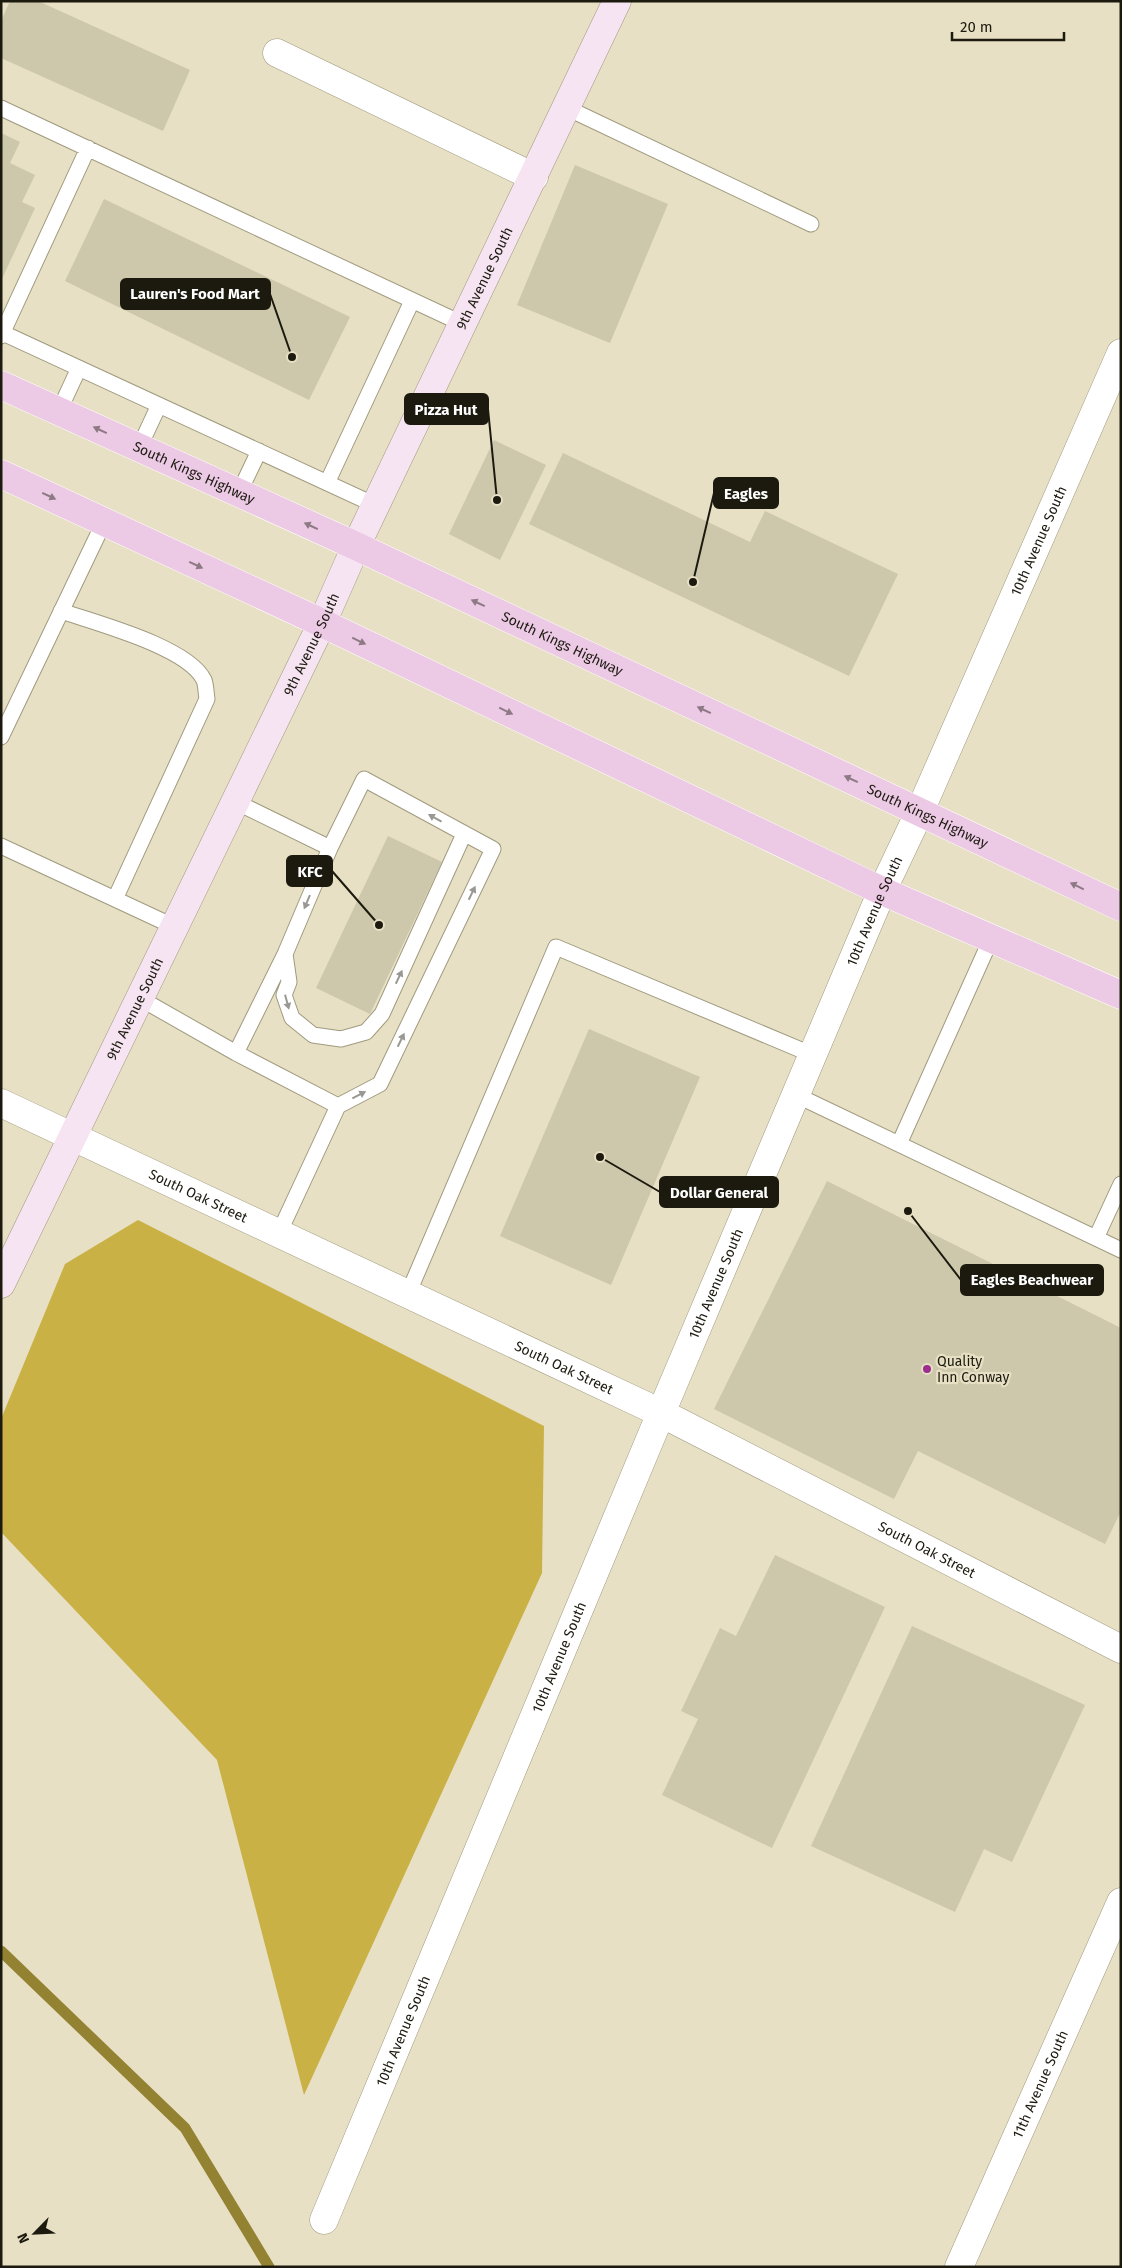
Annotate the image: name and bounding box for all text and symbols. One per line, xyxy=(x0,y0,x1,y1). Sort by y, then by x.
scale bar xyxy=(952,10,1064,42)
text: 20 m xyxy=(960,18,993,36)
street label: 9th Avenue South xyxy=(452,224,516,332)
callout: Lauren's Food Mart xyxy=(121,279,270,309)
text: Lauren's Food Mart xyxy=(130,285,260,303)
callout: Pizza Hut xyxy=(405,394,488,424)
text: Pizza Hut xyxy=(415,401,478,419)
one-way arrow xyxy=(93,425,107,433)
street label: South Kings Highway xyxy=(130,438,258,508)
callout: Eagles xyxy=(714,478,778,508)
street label: 10th Avenue South xyxy=(1007,483,1070,598)
text: Eagles xyxy=(724,485,768,503)
one-way arrow xyxy=(42,493,56,501)
one-way arrow xyxy=(304,521,318,529)
one-way arrow xyxy=(189,561,203,569)
street label: 9th Avenue South xyxy=(280,590,343,698)
one-way arrow xyxy=(471,599,485,607)
street label: South Kings Highway xyxy=(499,608,626,679)
one-way arrow xyxy=(352,637,366,645)
one-way arrow xyxy=(697,705,711,713)
one-way arrow xyxy=(499,707,513,715)
one-way arrow xyxy=(844,774,858,782)
street label: South Kings Highway xyxy=(864,780,991,852)
one-way arrow xyxy=(427,814,442,822)
street label: 10th Avenue South xyxy=(843,853,906,969)
callout: KFC xyxy=(287,856,332,886)
text: KFC xyxy=(297,863,323,881)
one-way arrow xyxy=(1070,882,1084,890)
one-way arrow xyxy=(468,886,476,901)
one-way arrow xyxy=(303,894,311,909)
street label: 9th Avenue South xyxy=(103,955,167,1063)
one-way arrow xyxy=(395,970,403,984)
one-way arrow xyxy=(283,994,291,1010)
one-way arrow xyxy=(397,1033,405,1047)
one-way arrow xyxy=(352,1091,366,1099)
street label: South Oak Street xyxy=(146,1165,251,1227)
callout: Dollar General xyxy=(660,1177,778,1207)
text: Dollar General xyxy=(670,1184,769,1202)
street label: 10th Avenue South xyxy=(685,1226,747,1341)
callout: Eagles Beachwear xyxy=(961,1265,1103,1295)
text: Eagles Beachwear xyxy=(971,1271,1094,1289)
street label: South Oak Street xyxy=(512,1337,617,1398)
place label: Quality Inn Conway xyxy=(937,1353,1009,1386)
marker: Quality Inn Conway xyxy=(921,1363,933,1375)
street label: South Oak Street xyxy=(875,1517,979,1582)
street label: 10th Avenue South xyxy=(528,1599,590,1715)
street label: 10th Avenue South xyxy=(372,1973,434,2089)
street label: 11th Avenue South xyxy=(1009,2028,1072,2141)
north arrow xyxy=(10,2208,60,2258)
text: N xyxy=(14,2230,33,2246)

